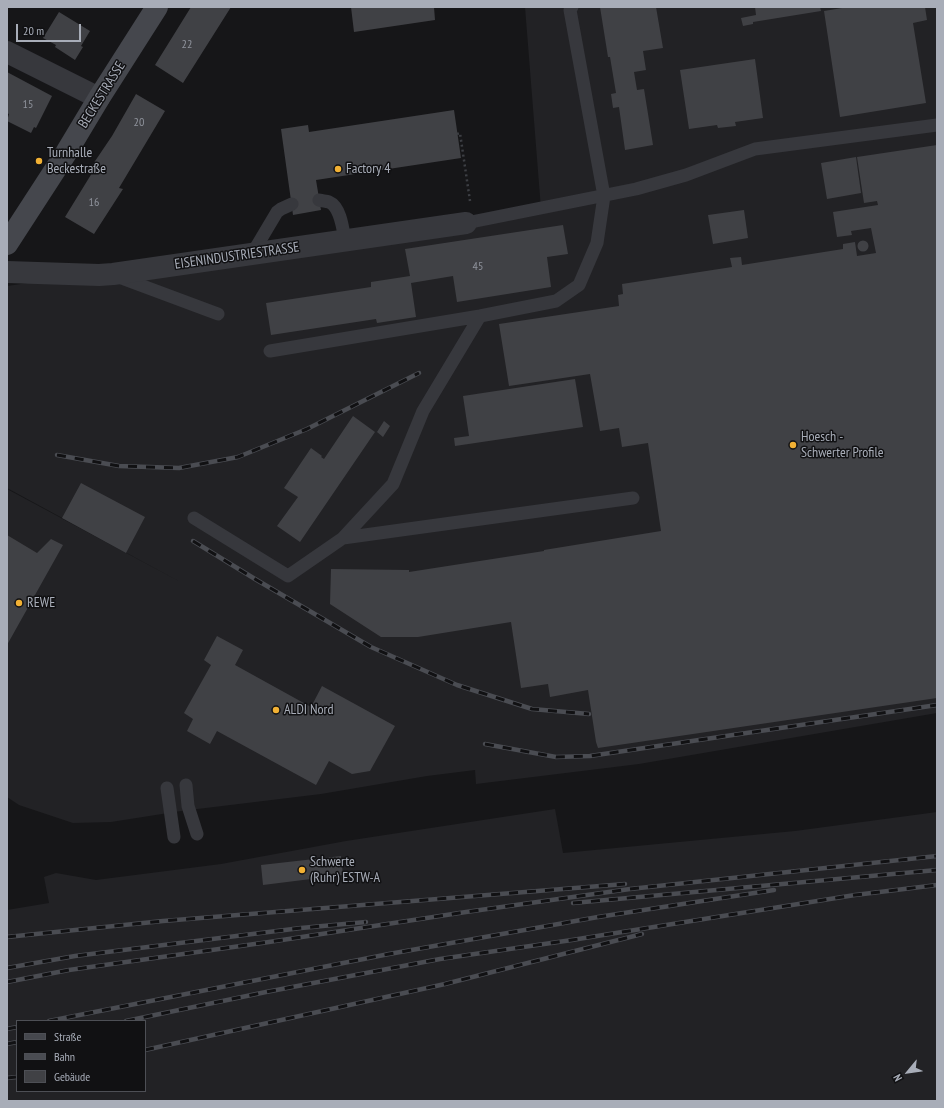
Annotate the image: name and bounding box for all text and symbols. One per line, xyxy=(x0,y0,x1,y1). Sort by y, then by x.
scale bar xyxy=(18,16,83,42)
text: 20 m xyxy=(23,23,44,38)
house number: 22 xyxy=(182,38,192,52)
street label: BECKESTRASSE xyxy=(75,59,129,131)
house number: 15 xyxy=(23,98,33,112)
house number: 20 xyxy=(134,116,144,130)
place label: Turnhalle Beckestraße xyxy=(47,145,106,178)
marker: Turnhalle Beckestraße xyxy=(34,156,44,166)
place label: Factory 4 xyxy=(346,161,391,177)
marker: Factory 4 xyxy=(333,164,343,174)
house number: 16 xyxy=(89,196,99,210)
street label: EISENINDUSTRIESTRASSE xyxy=(174,239,300,273)
house number: 45 xyxy=(473,260,483,274)
place label: Hoesch - Schwerter Profile xyxy=(801,429,884,462)
marker: Hoesch - Schwerter Profile xyxy=(788,440,798,450)
place label: REWE xyxy=(27,595,55,611)
marker: REWE xyxy=(14,598,24,608)
place label: ALDI Nord xyxy=(284,702,333,718)
marker: ALDI Nord xyxy=(271,705,281,715)
place label: Schwerte (Ruhr) ESTW-A xyxy=(310,854,380,886)
marker: Schwerte (Ruhr) ESTW-A xyxy=(297,865,307,875)
legend xyxy=(16,1020,146,1092)
text: Straße xyxy=(54,1029,81,1044)
text: Bahn xyxy=(54,1049,75,1064)
north arrow xyxy=(888,1052,928,1092)
text: Gebäude xyxy=(54,1069,90,1084)
text: N xyxy=(890,1072,905,1084)

